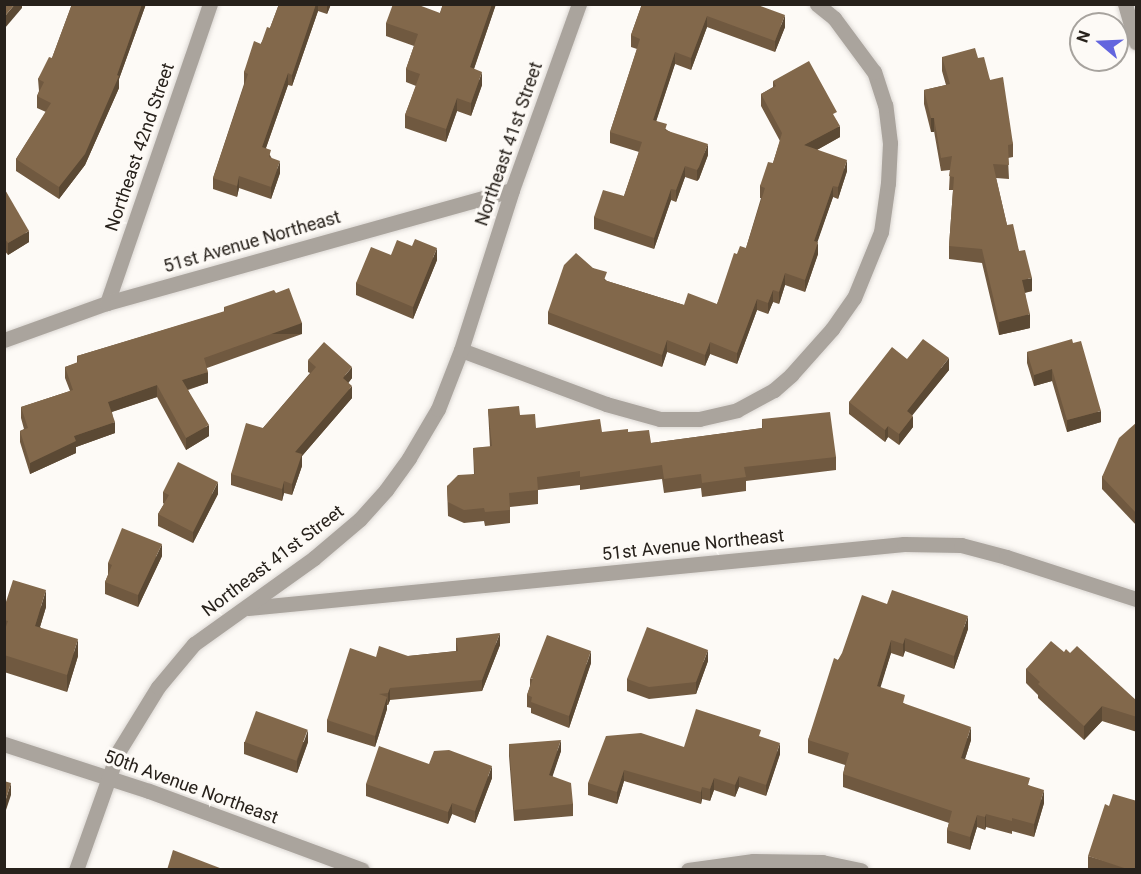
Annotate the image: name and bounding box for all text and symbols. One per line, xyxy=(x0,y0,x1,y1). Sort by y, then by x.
north arrow xyxy=(1069,12,1129,72)
text: N xyxy=(1073,28,1094,45)
street label: Northeast 41st Street xyxy=(471,59,547,229)
street label: Northeast 42nd Street xyxy=(101,60,179,234)
street label: 51st Avenue Northeast xyxy=(161,206,343,278)
street label: Northeast 41st Street xyxy=(198,501,348,621)
street label: 51st Avenue Northeast xyxy=(601,525,785,565)
street label: 50th Avenue Northeast xyxy=(101,745,281,829)

